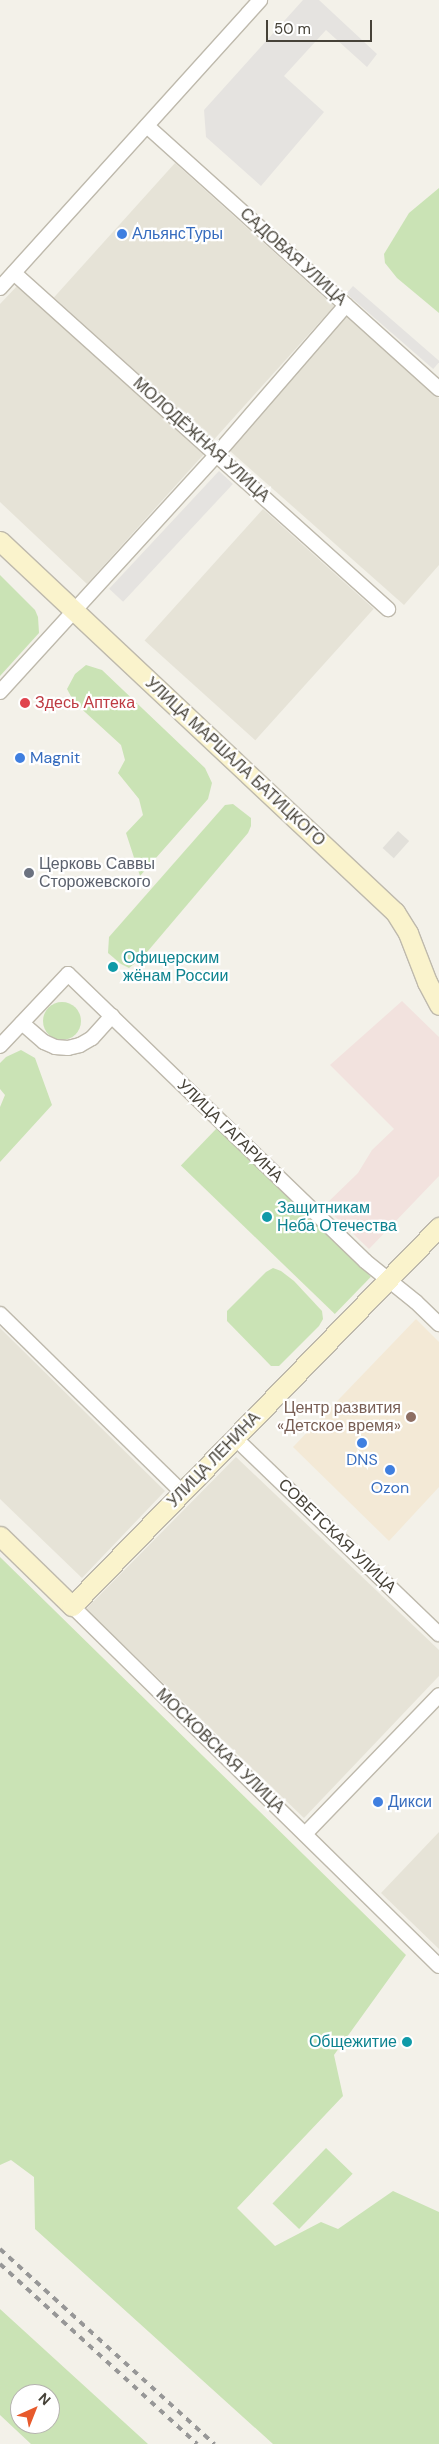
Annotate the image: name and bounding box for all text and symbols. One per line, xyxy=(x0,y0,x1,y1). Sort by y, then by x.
scale bar xyxy=(269,10,375,42)
text: 50 m xyxy=(274,19,311,39)
street label: САДОВАЯ УЛИЦА xyxy=(236,204,350,310)
place label: АльянсТуры xyxy=(132,224,223,244)
marker: АльянсТуры xyxy=(116,228,128,240)
street label: МОЛОДЁЖНАЯ УЛИЦА xyxy=(129,374,273,506)
street label: УЛИЦА МАРШАЛА БАТИЦКОГО xyxy=(141,674,329,850)
place label: Здесь Аптека xyxy=(35,693,135,713)
marker: Здесь Аптека xyxy=(19,697,31,709)
place label: Magnit xyxy=(30,748,80,768)
marker: Magnit xyxy=(14,752,26,764)
place label: Церковь Саввы Сторожевского xyxy=(39,854,155,892)
marker: Церковь Саввы Сторожевского xyxy=(23,867,35,879)
place label: Офицерским жёнам России xyxy=(123,948,228,986)
marker: Офицерским жёнам России xyxy=(107,961,119,973)
street label: УЛИЦА ГАГАРИНА xyxy=(173,1076,287,1186)
place label: Защитникам Неба Отечества xyxy=(277,1198,397,1236)
marker: Защитникам Неба Отечества xyxy=(261,1211,273,1223)
place label: Центр развития «Детское время» xyxy=(277,1398,401,1436)
street label: УЛИЦА ЛЕНИНА xyxy=(164,1408,264,1512)
marker: Центр развития «Детское время» xyxy=(405,1411,417,1423)
marker: DNS xyxy=(356,1437,368,1449)
place label: DNS xyxy=(346,1450,378,1470)
marker: Ozon xyxy=(384,1464,396,1476)
street label: СОВЕТСКАЯ УЛИЦА xyxy=(274,1475,400,1597)
place label: Ozon xyxy=(371,1478,409,1498)
street label: МОСКОВСКАЯ УЛИЦА xyxy=(152,1685,288,1817)
place label: Дикси xyxy=(388,1792,432,1812)
marker: Дикси xyxy=(372,1796,384,1808)
place label: Общежитие xyxy=(309,2032,397,2052)
marker: Общежитие xyxy=(401,2036,413,2048)
north arrow xyxy=(10,2384,60,2434)
text: N xyxy=(35,2389,55,2409)

